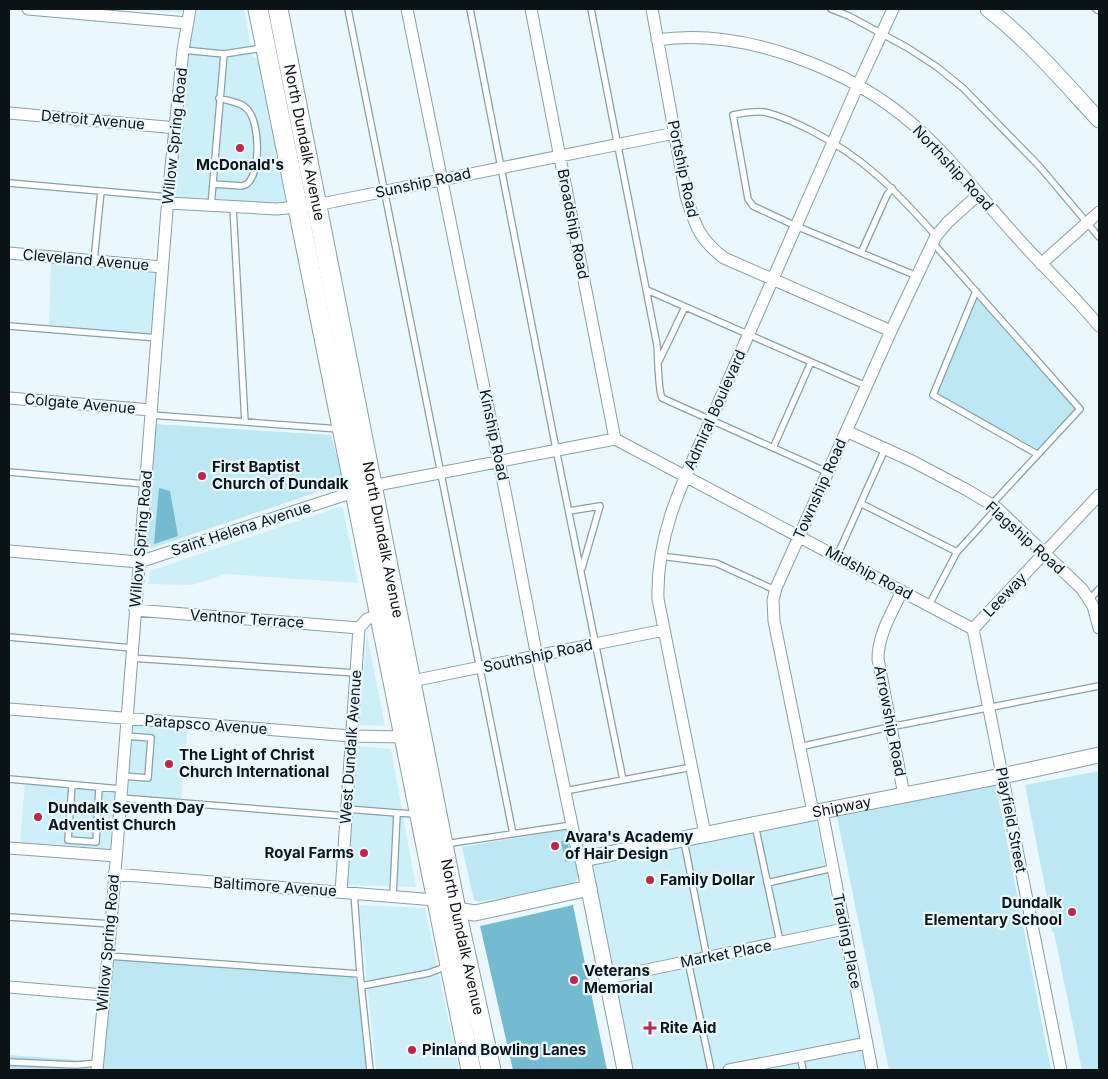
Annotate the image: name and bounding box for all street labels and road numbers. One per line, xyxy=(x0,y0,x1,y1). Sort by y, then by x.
street label: North Dundalk Avenue xyxy=(280,62,330,222)
street label: Willow Spring Road xyxy=(158,66,191,205)
street label: Detroit Avenue xyxy=(40,105,146,134)
street label: Portship Road xyxy=(664,118,703,219)
street label: Northship Road xyxy=(909,121,998,214)
street label: Sunship Road xyxy=(373,163,472,202)
street label: Broadship Road xyxy=(553,167,593,281)
street label: Cleveland Avenue xyxy=(22,245,150,274)
street label: Admiral Boulevard xyxy=(680,347,750,473)
street label: Kinship Road xyxy=(476,388,513,482)
street label: Colgate Avenue xyxy=(24,389,136,418)
street label: Township Road xyxy=(789,435,850,542)
street label: North Dundalk Avenue xyxy=(359,460,408,620)
street label: Willow Spring Road xyxy=(125,470,156,608)
street label: Saint Helena Avenue xyxy=(168,497,313,560)
street label: Flagship Road xyxy=(982,497,1069,578)
street label: Midship Road xyxy=(822,542,916,604)
street label: Leeway xyxy=(979,568,1031,621)
street label: Ventnor Terrace xyxy=(189,605,305,632)
street label: Southship Road xyxy=(481,635,594,676)
street label: Arrowship Road xyxy=(870,664,911,778)
street label: West Dundalk Avenue xyxy=(336,669,365,825)
street label: Patapsco Avenue xyxy=(144,711,268,738)
street label: Playfield Street xyxy=(992,765,1031,875)
street label: Shipway xyxy=(810,792,873,822)
street label: North Dundalk Avenue xyxy=(437,857,489,1017)
street label: Baltimore Avenue xyxy=(213,873,337,900)
street label: Willow Spring Road xyxy=(92,874,123,1012)
street label: Trading Place xyxy=(829,892,866,990)
street label: Market Place xyxy=(679,935,773,972)

